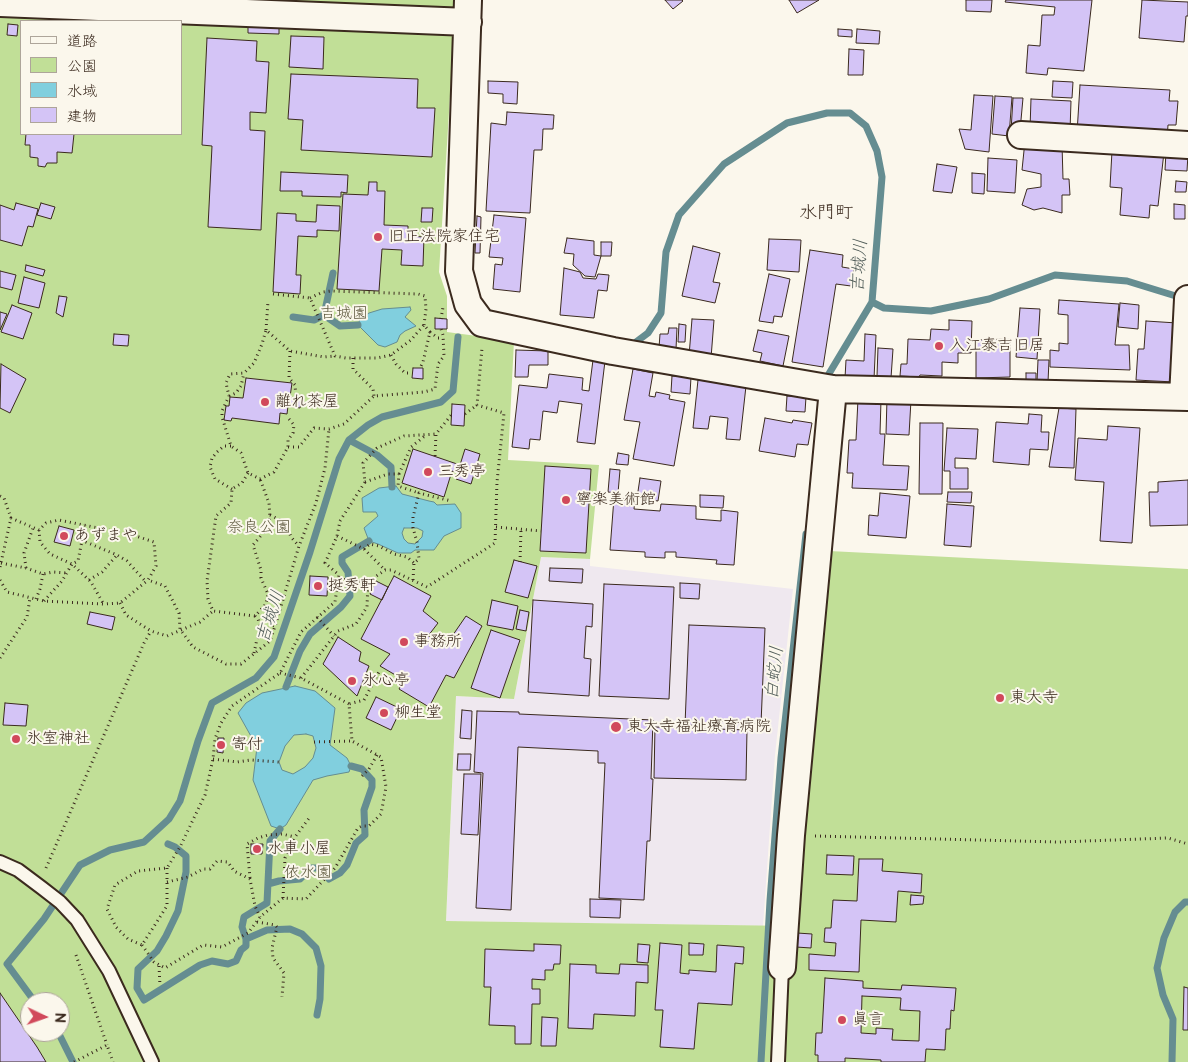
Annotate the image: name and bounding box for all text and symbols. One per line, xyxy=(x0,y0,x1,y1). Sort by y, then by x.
legend xyxy=(20,20,182,135)
text: 道路 xyxy=(67,32,97,51)
text: 公園 xyxy=(67,57,97,76)
text: 水域 xyxy=(67,82,97,101)
text: 建物 xyxy=(67,107,97,126)
district label: 水門町 xyxy=(799,202,853,224)
place label: 旧正法院家住宅 xyxy=(388,227,500,247)
marker: 旧正法院家住宅 xyxy=(372,231,384,243)
water label: 吉城川 xyxy=(847,238,873,294)
park label: 吉城園 xyxy=(320,304,368,324)
place label: 入江泰吉旧居 xyxy=(949,336,1045,356)
marker: 入江泰吉旧居 xyxy=(933,340,945,352)
place label: 離れ茶屋 xyxy=(275,392,339,412)
marker: 離れ茶屋 xyxy=(259,396,271,408)
place label: 三秀亭 xyxy=(438,462,486,482)
marker: 三秀亭 xyxy=(422,466,434,478)
place label: 寧楽美術館 xyxy=(576,490,656,510)
marker: 寧楽美術館 xyxy=(560,494,572,506)
park label: 奈良公園 xyxy=(227,518,291,538)
place label: あずまや xyxy=(74,526,138,546)
marker: あずまや xyxy=(58,530,70,542)
place label: 挺秀軒 xyxy=(328,576,376,596)
marker: 挺秀軒 xyxy=(312,580,324,592)
water label: 吉城川 xyxy=(252,588,290,646)
place label: 事務所 xyxy=(414,632,462,652)
marker: 事務所 xyxy=(398,636,410,648)
water label: 白蛇川 xyxy=(761,645,789,701)
place label: 氷心亭 xyxy=(362,671,410,691)
marker: 氷心亭 xyxy=(346,675,358,687)
place label: 東大寺 xyxy=(1010,688,1058,708)
marker: 東大寺 xyxy=(994,692,1006,704)
place label: 柳生堂 xyxy=(394,703,442,723)
marker: 柳生堂 xyxy=(378,707,390,719)
place label: 東大寺福祉療育病院 xyxy=(627,717,771,737)
marker: 東大寺福祉療育病院 xyxy=(609,720,623,734)
place label: 氷室神社 xyxy=(26,729,90,749)
marker: 氷室神社 xyxy=(10,733,22,745)
place label: 寄付 xyxy=(231,735,263,755)
marker: 寄付 xyxy=(215,739,227,751)
place label: 水車小屋 xyxy=(267,839,331,859)
marker: 水車小屋 xyxy=(251,843,263,855)
park label: 依水園 xyxy=(284,863,332,883)
north arrow xyxy=(20,992,70,1042)
place label: 眞言 xyxy=(852,1010,884,1030)
text: N xyxy=(51,1012,68,1023)
marker: 眞言 xyxy=(836,1014,848,1026)

